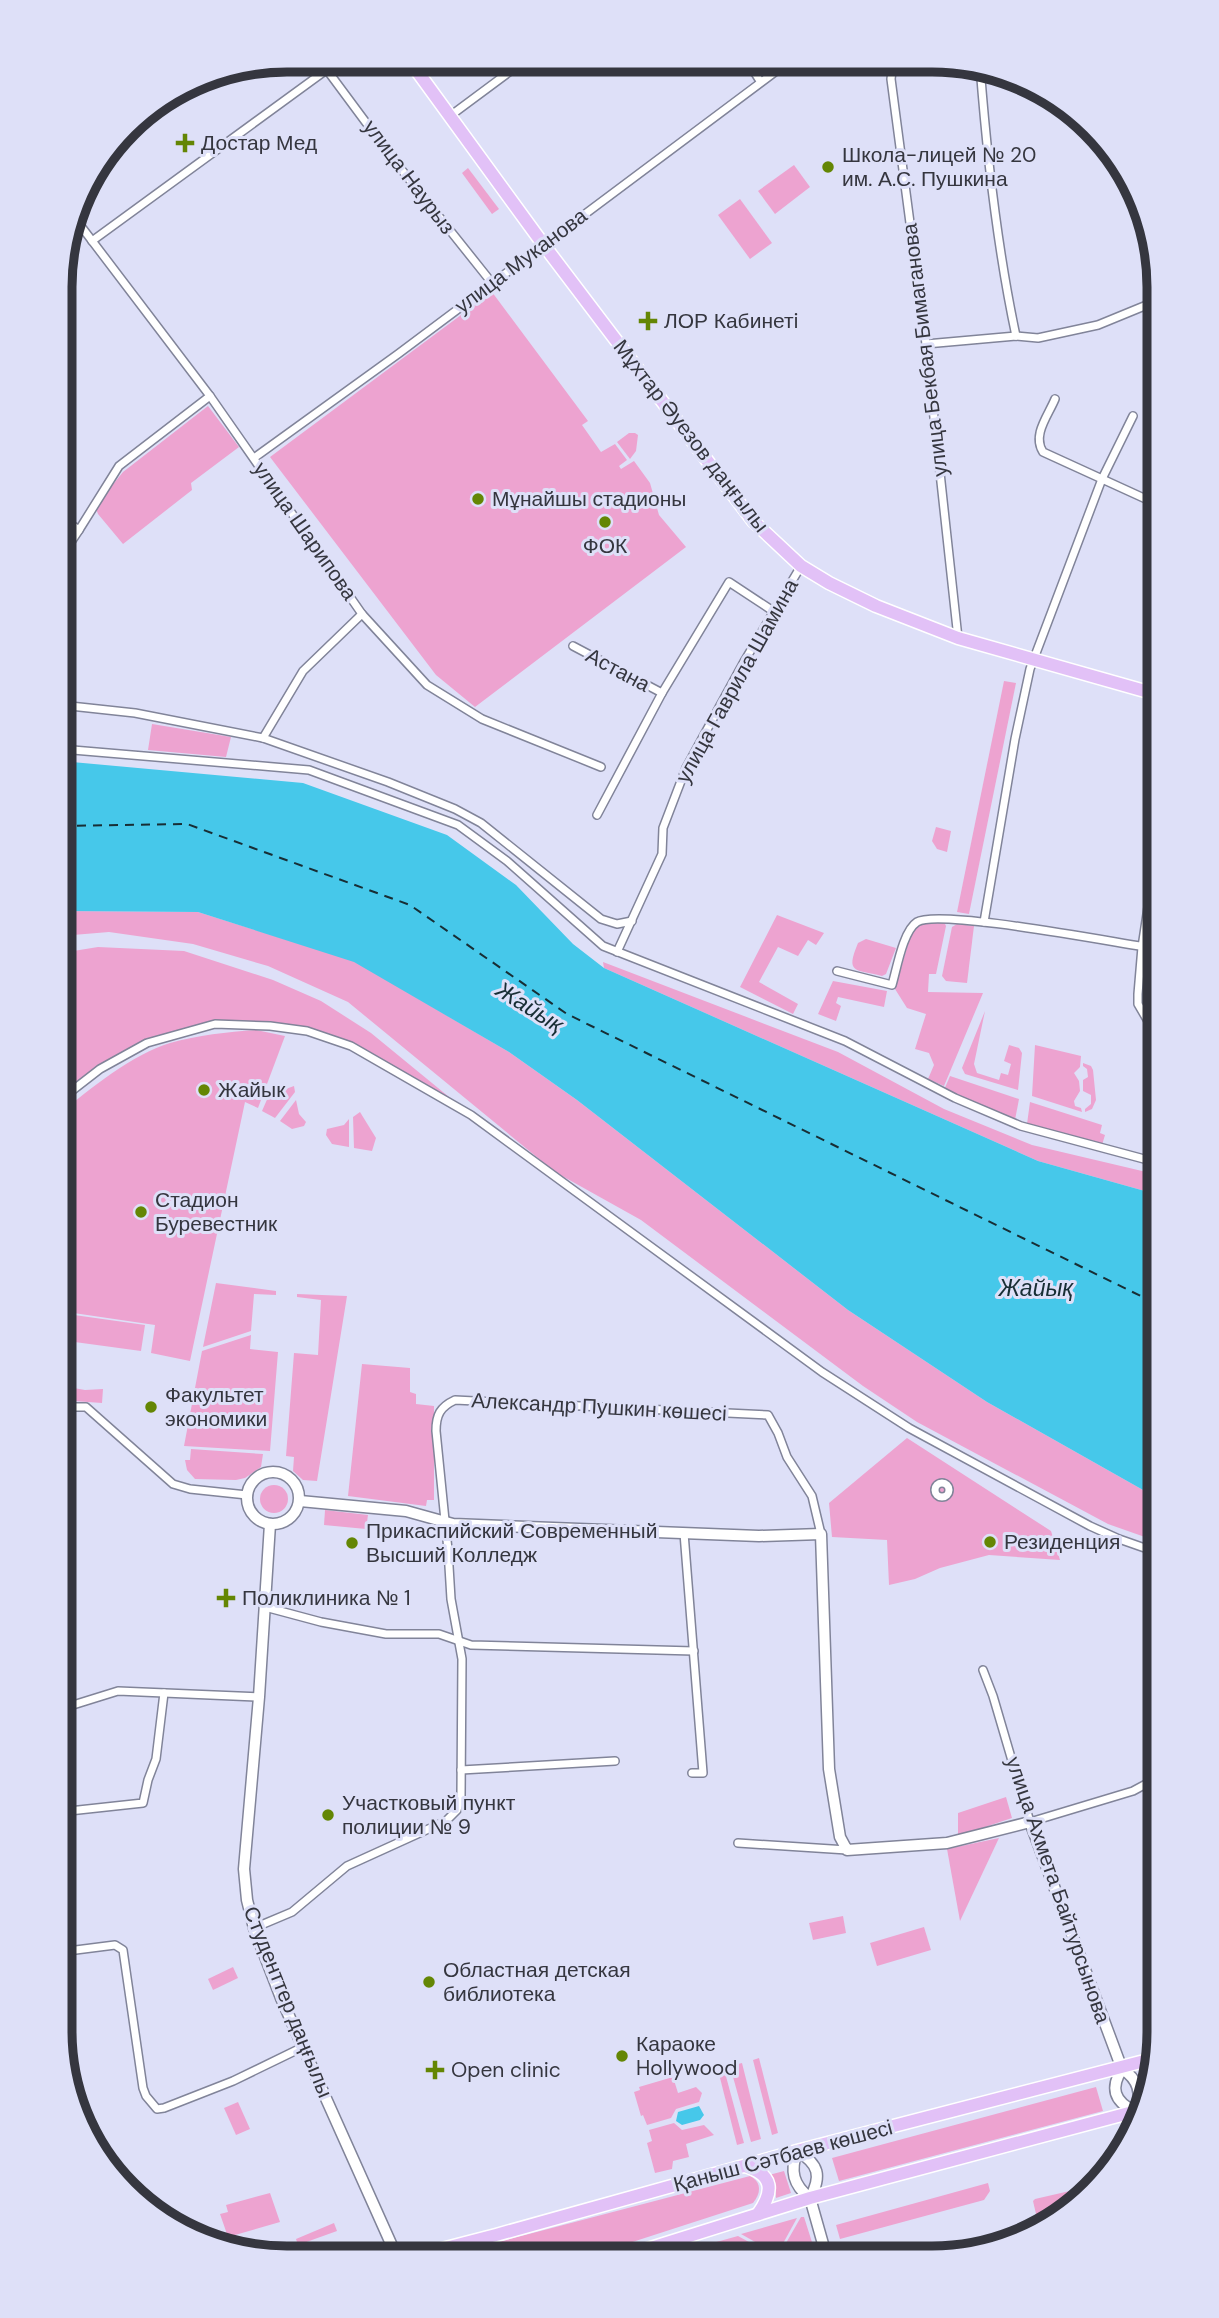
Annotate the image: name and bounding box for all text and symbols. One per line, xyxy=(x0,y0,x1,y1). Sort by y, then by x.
street label: улица Наурыз xyxy=(357,114,461,240)
place label: Достар Мед xyxy=(201,129,317,157)
marker: Достар Мед xyxy=(175,133,195,153)
place label: Школа-лицей № 20 им. А.С. Пушкина xyxy=(842,141,1036,193)
marker: Школа-лицей № 20 им. А.С. Пушкина xyxy=(820,159,836,175)
street label: улица Муканова xyxy=(449,202,593,320)
street label: улица Бекбая Бимаганова xyxy=(896,221,954,478)
place label: ЛОР Кабинетi xyxy=(664,307,799,335)
marker: ЛОР Кабинетi xyxy=(638,311,658,331)
street label: Мұхтар Әуезов даңғылы xyxy=(607,334,775,538)
street label: улица Шарипова xyxy=(247,456,363,606)
place label: Мұнайшы стадионы xyxy=(492,485,686,513)
marker: Мұнайшы стадионы xyxy=(470,491,486,507)
marker: ФОК xyxy=(597,514,613,530)
place label: ФОК xyxy=(583,532,628,560)
street label: улица Гаврила Шамина xyxy=(669,574,805,788)
street label: Астана xyxy=(581,641,655,699)
water label: Жайық xyxy=(490,974,570,1040)
place label: Жайык xyxy=(218,1076,286,1104)
marker: Жайык xyxy=(196,1082,212,1098)
place label: Стадион Буревестник xyxy=(155,1186,278,1238)
marker: Стадион Буревестник xyxy=(133,1204,149,1220)
water label: Жайық xyxy=(998,1273,1074,1303)
place label: Факультет экономики xyxy=(165,1381,267,1433)
street label: Александр Пушкин көшесі xyxy=(471,1386,727,1428)
marker: Факультет экономики xyxy=(143,1399,159,1415)
place label: Прикаспийский Современный Высший Колледж xyxy=(366,1517,657,1569)
place label: Резиденция xyxy=(1004,1528,1120,1556)
marker: Резиденция xyxy=(982,1534,998,1550)
marker: Прикаспийский Современный Высший Колледж xyxy=(344,1535,360,1551)
place label: Поликлиника № 1 xyxy=(242,1584,411,1612)
marker: Поликлиника № 1 xyxy=(216,1588,236,1608)
street label: улица Ахмета Байтурсынова xyxy=(999,1753,1117,2027)
place label: Участковый пункт полиции № 9 xyxy=(342,1789,516,1841)
marker: Участковый пункт полиции № 9 xyxy=(320,1807,336,1823)
street label: Студенттер даңғылы xyxy=(237,1902,339,2102)
place label: Областная детская библиотека xyxy=(443,1956,631,2008)
marker: Областная детская библиотека xyxy=(421,1974,437,1990)
place label: Караоке Hollywood xyxy=(636,2030,738,2082)
marker: Караоке Hollywood xyxy=(614,2048,630,2064)
place label: Open clinic xyxy=(451,2056,561,2084)
marker: Open clinic xyxy=(425,2060,445,2080)
street label: Қаныш Сәтбаев көшесі xyxy=(670,2113,896,2199)

